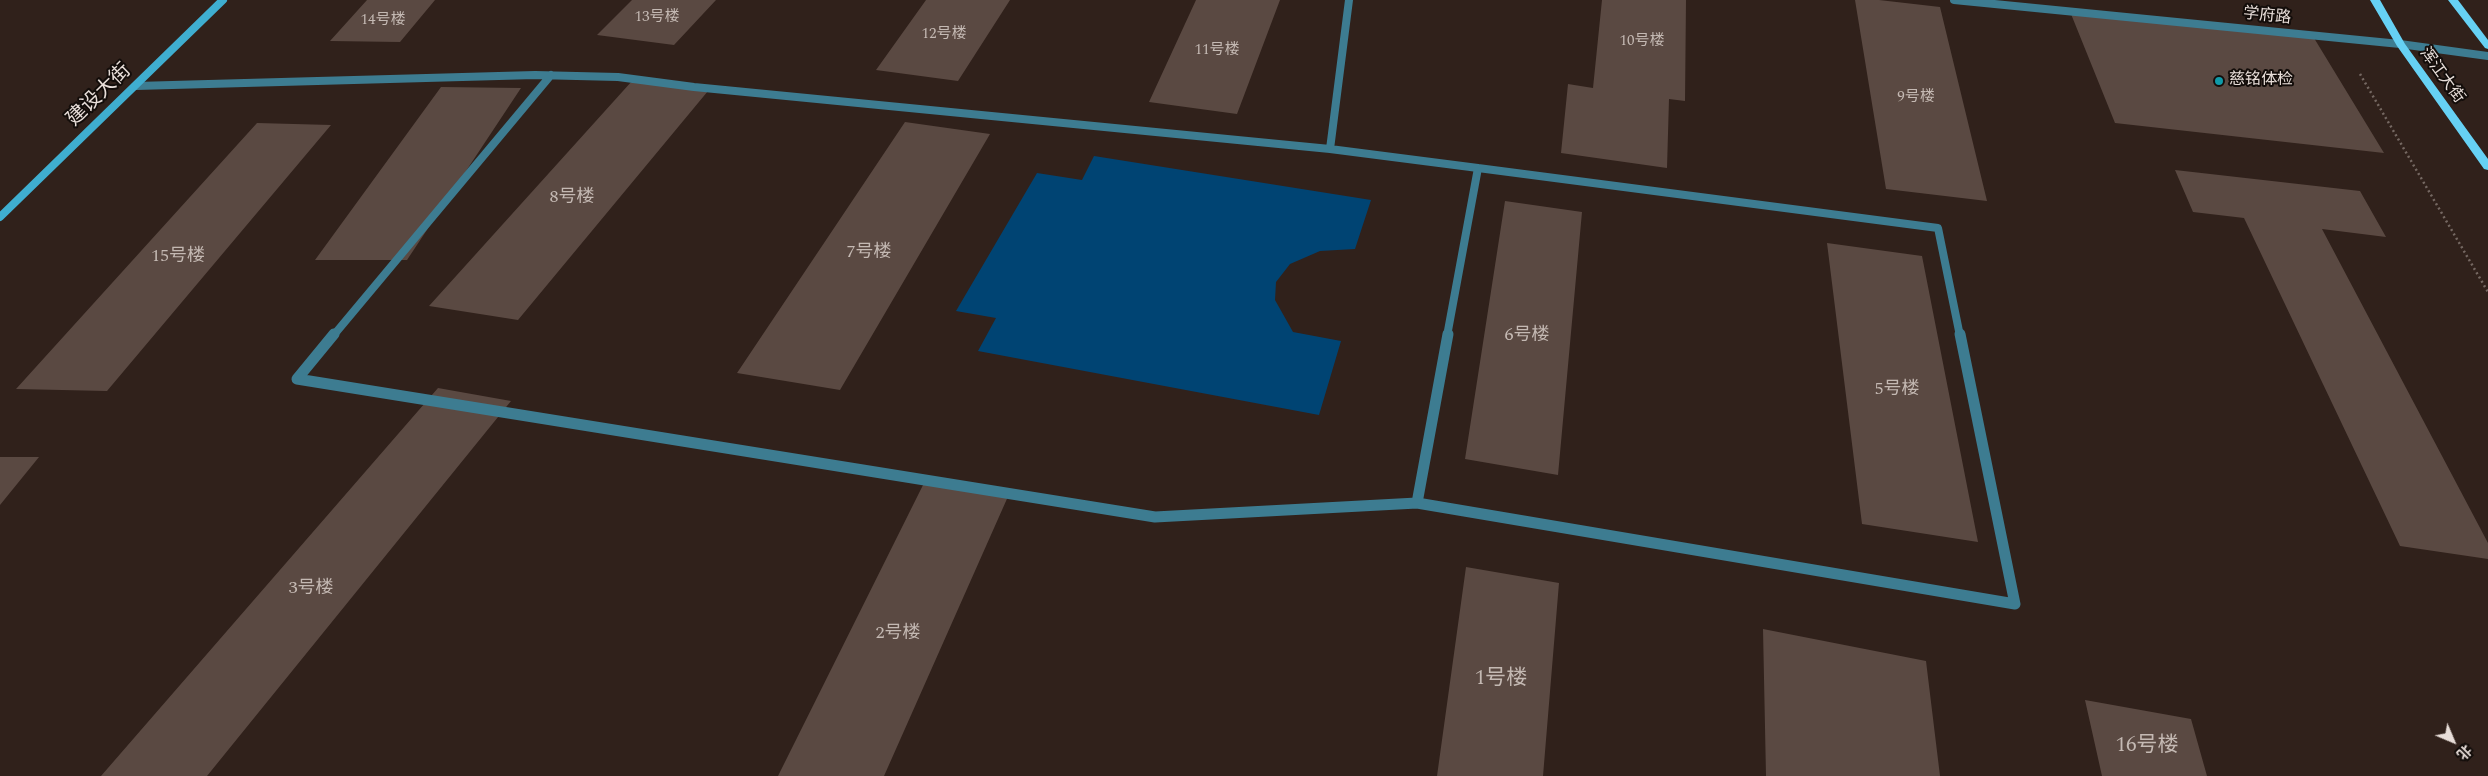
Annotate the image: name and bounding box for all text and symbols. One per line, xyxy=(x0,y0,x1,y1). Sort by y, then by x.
street label: 学府路 xyxy=(2242,5,2292,29)
house number: 13号楼 xyxy=(635,9,679,27)
house number: 14号楼 xyxy=(361,12,405,30)
house number: 12号楼 xyxy=(922,26,966,44)
house number: 10号楼 xyxy=(1620,33,1664,51)
house number: 11号楼 xyxy=(1195,42,1239,60)
street label: 浑江大街 xyxy=(2414,44,2468,108)
street label: 建设大街 xyxy=(63,60,137,132)
place label: 慈铭体检 xyxy=(2229,71,2293,91)
marker: 慈铭体检 xyxy=(2213,75,2225,87)
house number: 9号楼 xyxy=(1897,89,1935,107)
house number: 8号楼 xyxy=(550,187,594,209)
house number: 7号楼 xyxy=(847,242,891,264)
house number: 15号楼 xyxy=(151,246,205,268)
house number: 6号楼 xyxy=(1505,325,1549,347)
house number: 5号楼 xyxy=(1875,379,1919,401)
house number: 3号楼 xyxy=(289,578,333,600)
house number: 2号楼 xyxy=(876,623,920,645)
house number: 1号楼 xyxy=(1475,667,1527,693)
north arrow xyxy=(2428,716,2478,766)
house number: 16号楼 xyxy=(2116,734,2178,760)
text: 北 xyxy=(2452,740,2476,764)

